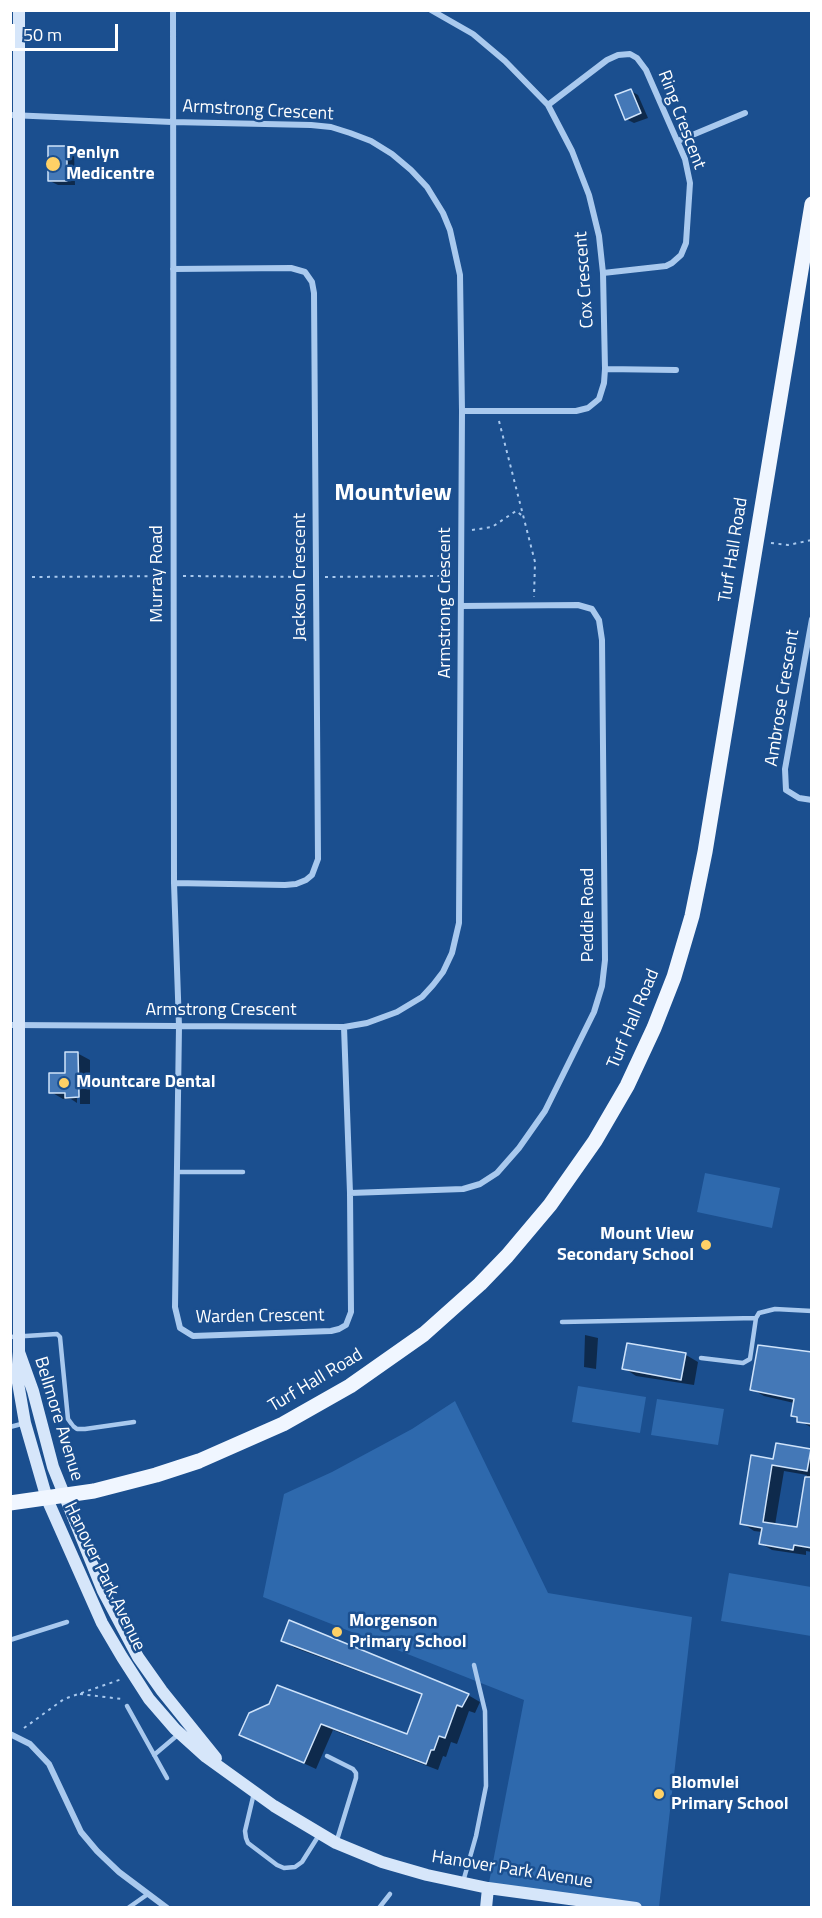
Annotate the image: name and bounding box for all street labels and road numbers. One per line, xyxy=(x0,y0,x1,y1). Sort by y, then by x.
street label: Ring Crescent xyxy=(652,68,710,172)
street label: Armstrong Crescent xyxy=(182,96,334,126)
street label: Cox Crescent xyxy=(571,231,599,329)
street label: Turf Hall Road xyxy=(715,496,753,604)
street label: Jackson Crescent xyxy=(290,513,312,641)
street label: Murray Road xyxy=(147,525,169,623)
street label: Armstrong Crescent xyxy=(435,527,457,679)
street label: Ambrose Crescent xyxy=(762,628,804,768)
street label: Peddie Road xyxy=(578,868,600,962)
street label: Turf Hall Road xyxy=(603,966,665,1072)
street label: Armstrong Crescent xyxy=(145,1000,297,1022)
street label: Warden Crescent xyxy=(195,1305,325,1329)
street label: Turf Hall Road xyxy=(265,1344,367,1418)
street label: Bellmore Avenue xyxy=(29,1354,87,1484)
street label: Hanover Park Avenue xyxy=(59,1499,149,1655)
street label: Hanover Park Avenue xyxy=(430,1847,594,1893)

